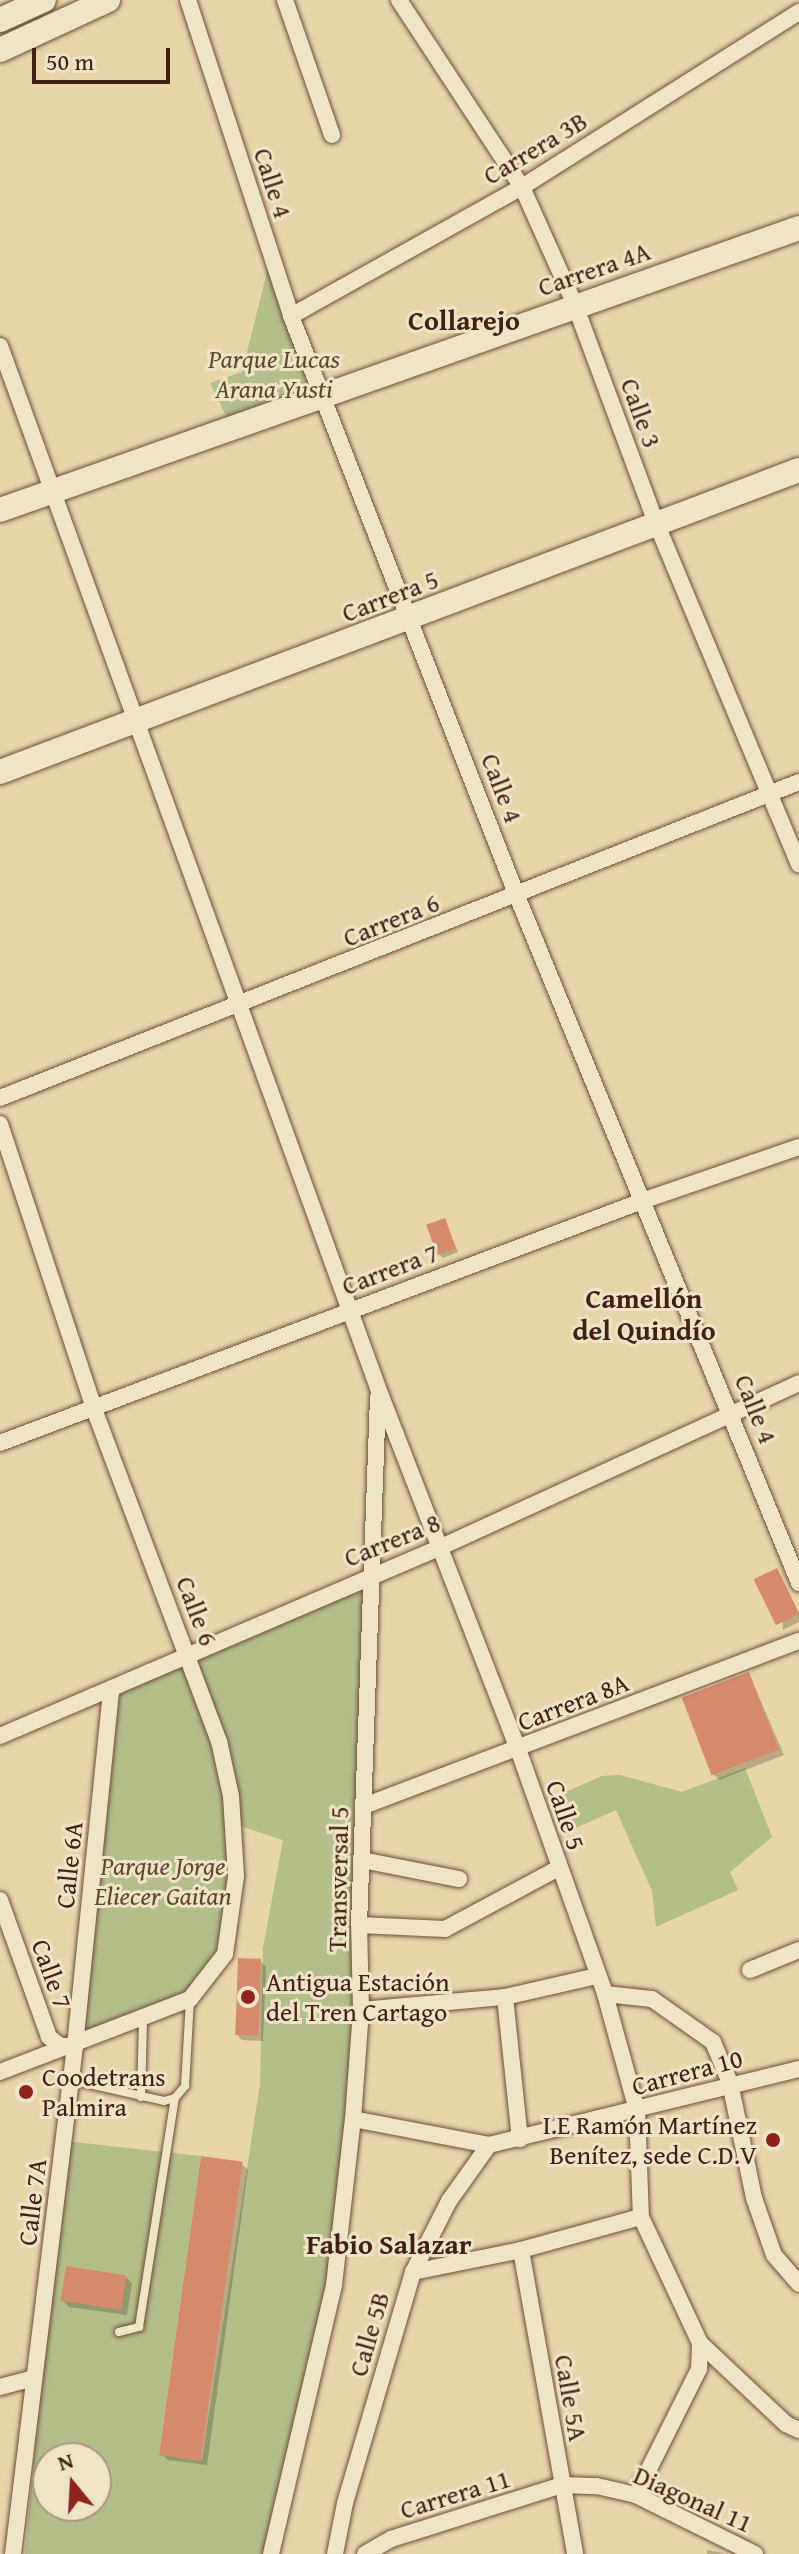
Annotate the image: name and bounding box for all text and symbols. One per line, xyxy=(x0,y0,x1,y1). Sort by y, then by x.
scale bar xyxy=(36,32,174,82)
text: 50 m xyxy=(46,44,94,79)
street label: Carrera 3B xyxy=(478,105,592,191)
street label: Calle 4 xyxy=(247,144,299,222)
street label: Carrera 4A xyxy=(534,235,654,303)
district label: Collarejo xyxy=(408,303,520,337)
park label: Parque Lucas Arana Yusti xyxy=(208,343,340,404)
street label: Calle 3 xyxy=(614,374,668,452)
street label: Carrera 5 xyxy=(337,563,443,629)
street label: Calle 4 xyxy=(475,749,529,827)
street label: Carrera 6 xyxy=(338,887,444,953)
street label: Carrera 7 xyxy=(337,1236,443,1302)
district label: Camellón del Quindío xyxy=(572,1281,716,1347)
street label: Calle 4 xyxy=(728,1370,784,1448)
street label: Carrera 8 xyxy=(339,1507,445,1573)
street label: Calle 6 xyxy=(170,1572,224,1650)
street label: Carrera 8A xyxy=(513,1667,633,1737)
street label: Calle 5 xyxy=(540,1776,592,1854)
street label: Transversal 5 xyxy=(321,1806,355,1952)
street label: Calle 6A xyxy=(49,1820,89,1910)
park label: Parque Jorge Eliecer Gaitan xyxy=(94,1850,232,1912)
street label: Calle 7 xyxy=(25,1935,79,2013)
place label: Antigua Estación del Tren Cartago xyxy=(266,1966,449,2028)
marker: Antigua Estación del Tren Cartago xyxy=(237,1986,259,2008)
street label: Carrera 10 xyxy=(628,2042,746,2102)
place label: Coodetrans Palmira xyxy=(42,2061,166,2122)
marker: Coodetrans Palmira xyxy=(17,2083,35,2101)
place label: I.E Ramón Martínez Benítez, sede C.D.V xyxy=(543,2109,757,2170)
marker: I.E Ramón Martínez Benítez, sede C.D.V xyxy=(764,2131,782,2149)
street label: Calle 7A xyxy=(11,2157,53,2247)
district label: Fabio Salazar xyxy=(306,2227,472,2261)
street label: Calle 5B xyxy=(342,2288,396,2380)
street label: Calle 5A xyxy=(548,2352,594,2444)
north arrow xyxy=(32,2442,112,2522)
text: N xyxy=(53,2444,77,2479)
street label: Diagonal 11 xyxy=(629,2459,757,2539)
street label: Carrera 11 xyxy=(396,2463,514,2525)

